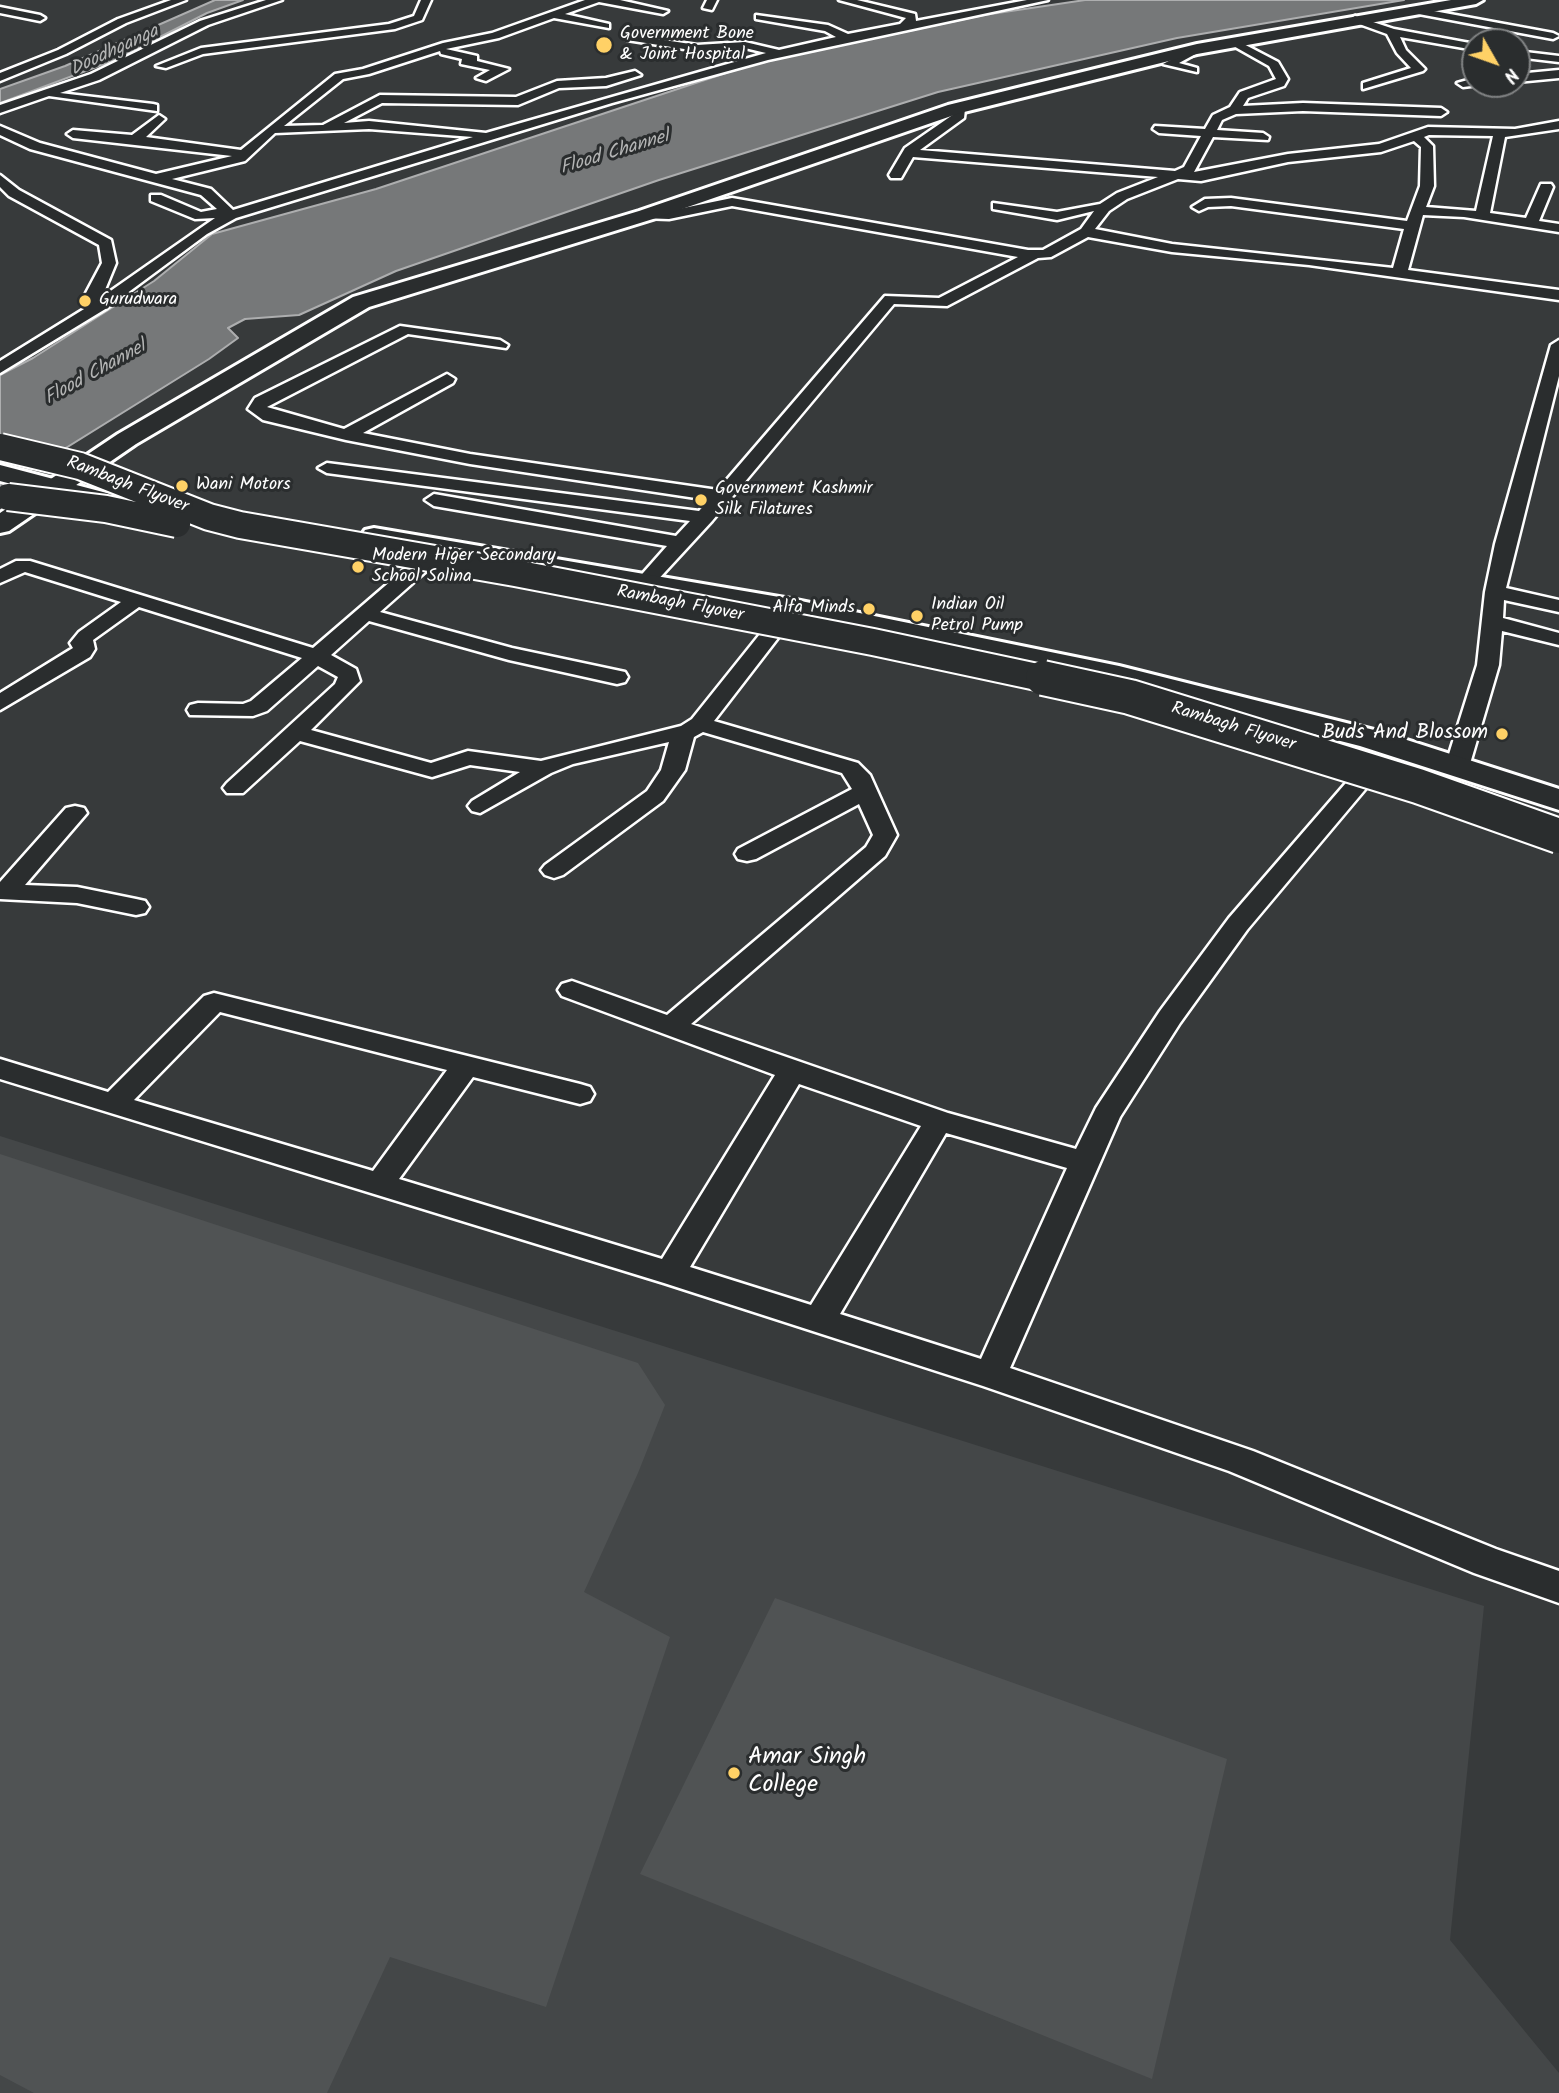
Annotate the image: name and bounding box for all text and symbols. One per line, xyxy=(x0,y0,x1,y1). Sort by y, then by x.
water label: Doodhganga xyxy=(67,22,163,82)
place label: Government Bone & Joint Hospital xyxy=(620,24,754,66)
north arrow xyxy=(1461,28,1531,98)
marker: Government Bone & Joint Hospital xyxy=(594,35,614,55)
text: N xyxy=(1495,61,1526,89)
water label: Flood Channel xyxy=(558,127,672,181)
place label: Gurudwara xyxy=(99,290,177,312)
marker: Gurudwara xyxy=(77,293,93,309)
water label: Flood Channel xyxy=(41,337,151,411)
street label: Rambagh Flyover xyxy=(63,453,191,519)
place label: Wani Motors xyxy=(196,475,291,497)
marker: Wani Motors xyxy=(174,478,190,494)
place label: Government Kashmir Silk Filatures xyxy=(715,479,873,522)
marker: Government Kashmir Silk Filatures xyxy=(693,492,709,508)
place label: Modern Higer Secondary School Solina xyxy=(372,546,556,588)
marker: Modern Higer Secondary School Solina xyxy=(350,559,366,575)
street label: Rambagh Flyover xyxy=(615,582,745,628)
place label: Indian Oil Petrol Pump xyxy=(931,595,1023,638)
place label: Alfa Minds xyxy=(772,598,855,620)
marker: Alfa Minds xyxy=(861,601,877,617)
marker: Indian Oil Petrol Pump xyxy=(909,608,925,624)
street label: Rambagh Flyover xyxy=(1168,699,1298,757)
place label: Buds And Blossom xyxy=(1322,721,1488,747)
marker: Buds And Blossom xyxy=(1494,726,1510,742)
place label: Amar Singh College xyxy=(748,1745,866,1801)
marker: Amar Singh College xyxy=(726,1765,742,1781)

